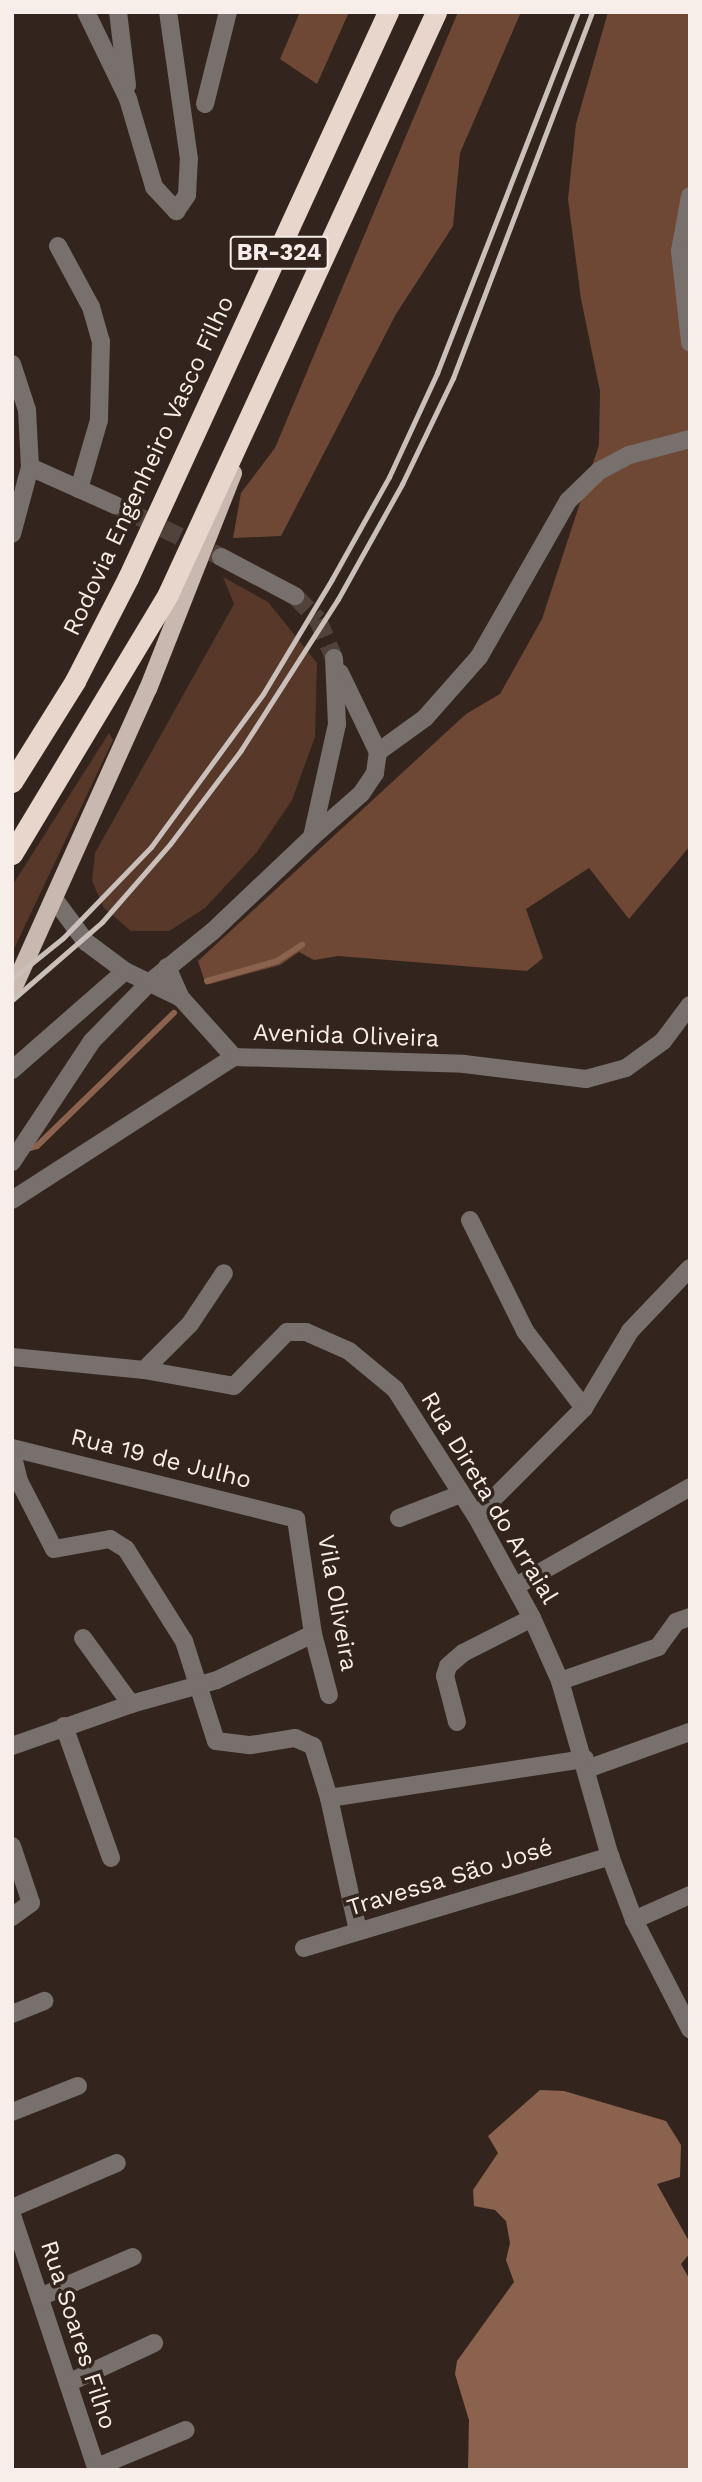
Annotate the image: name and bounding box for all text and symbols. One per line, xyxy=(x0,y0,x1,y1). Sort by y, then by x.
road number: BR-324 xyxy=(228,234,330,272)
street label: Rodovia Engenheiro Vasco Filho xyxy=(57,291,241,641)
street label: Avenida Oliveira xyxy=(252,1018,440,1054)
street label: Rua Direta do Arraial xyxy=(414,1386,564,1610)
street label: Rua 19 de Julho xyxy=(67,1422,255,1496)
street label: Vila Oliveira xyxy=(311,1532,363,1674)
street label: Travessa São José xyxy=(343,1833,557,1923)
street label: Rua Soares Filho xyxy=(34,2237,122,2433)

